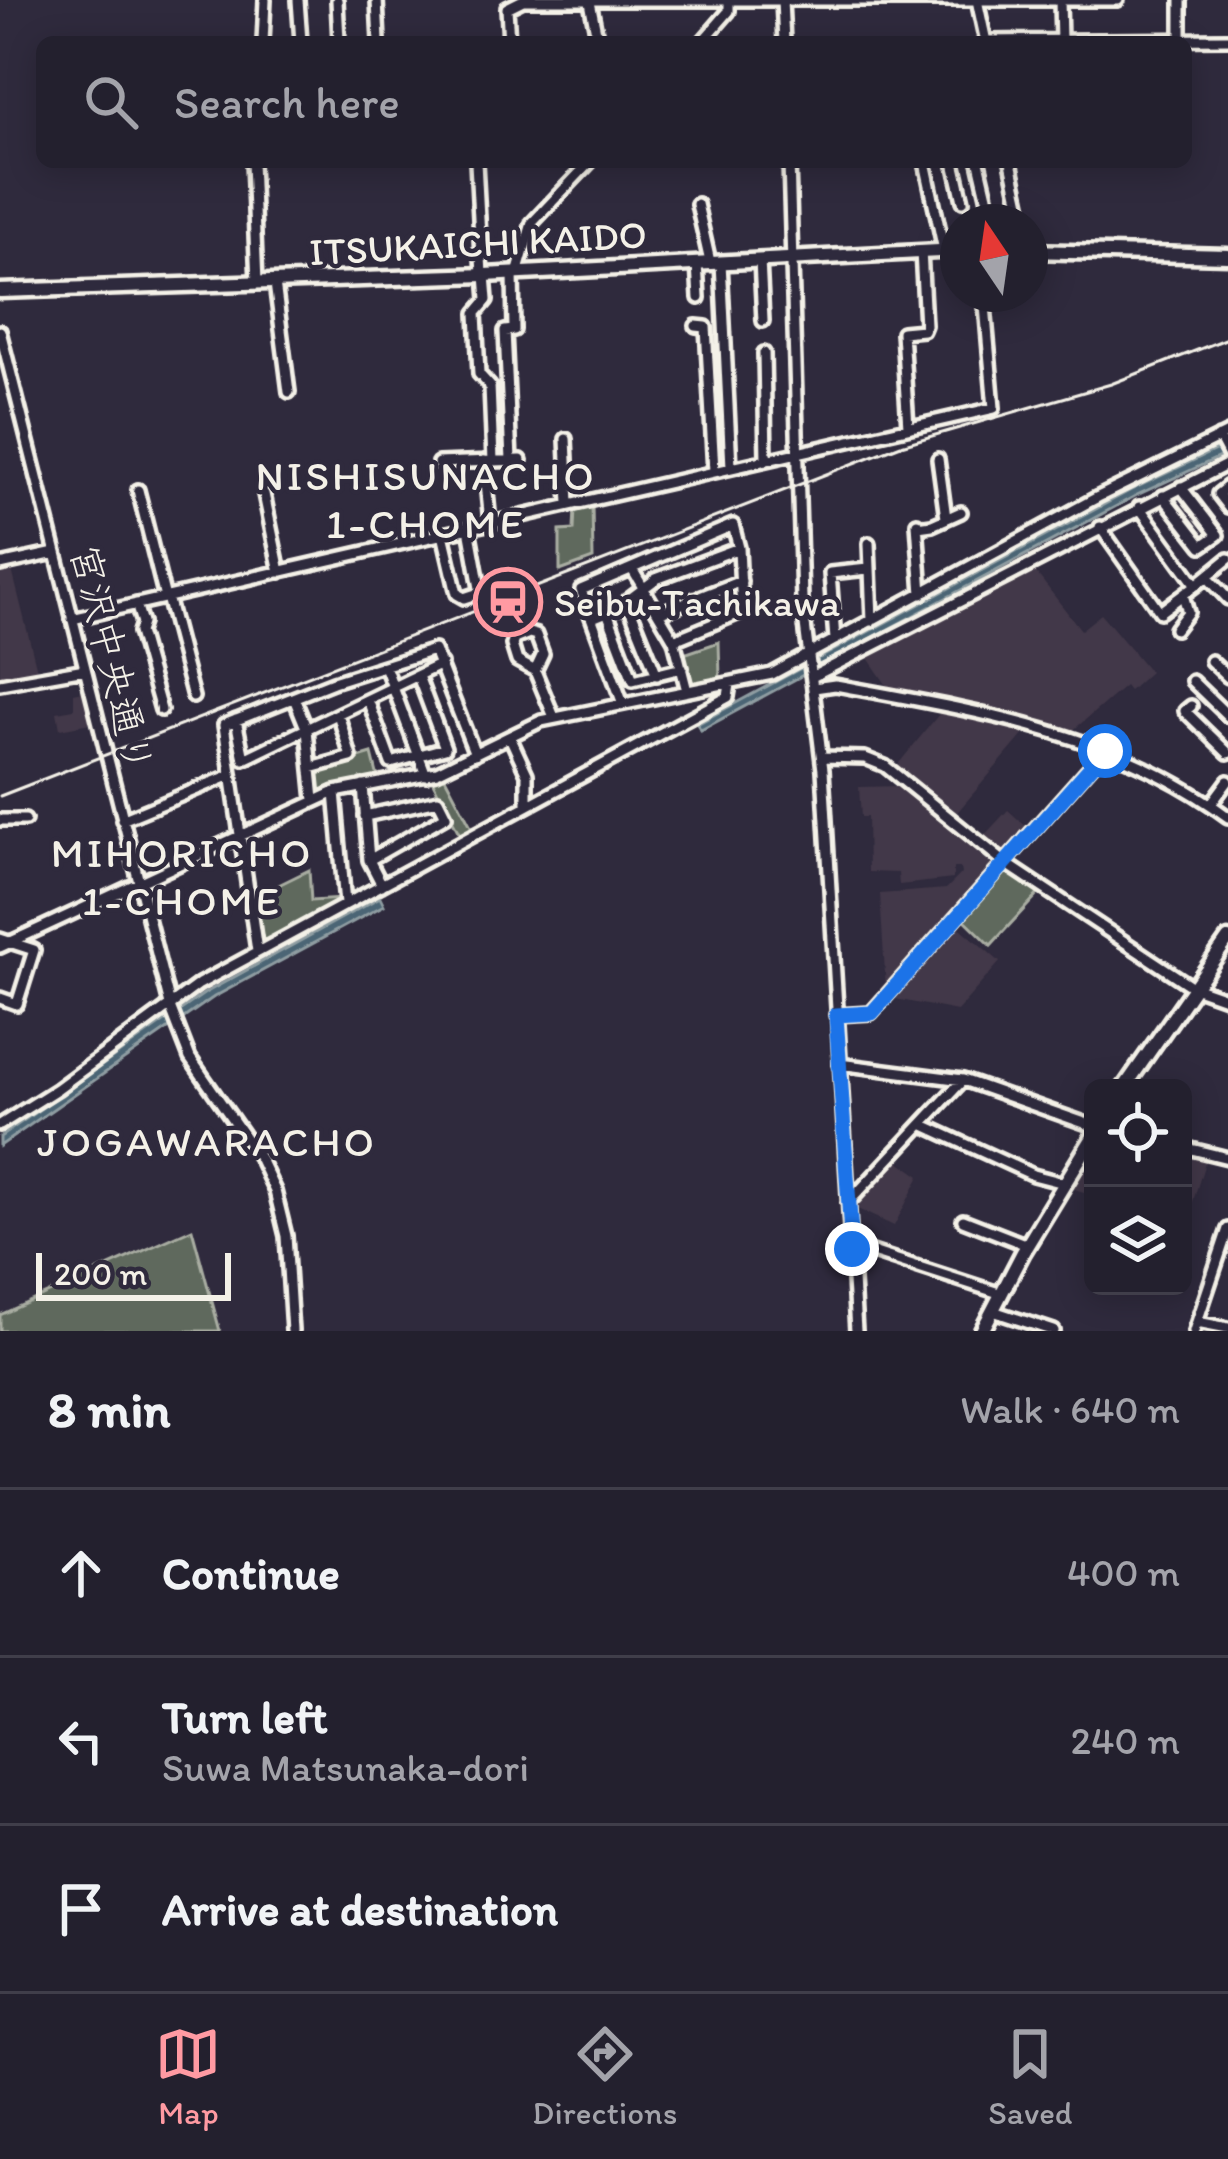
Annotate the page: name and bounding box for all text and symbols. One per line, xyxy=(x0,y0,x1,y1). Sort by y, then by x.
search box xyxy=(36,36,1192,168)
icon: search xyxy=(78,69,144,135)
text: Search here xyxy=(174,75,400,129)
north arrow xyxy=(940,204,1048,312)
street label: ITSUKAICHI KAIDO xyxy=(308,211,648,275)
district label: NISHISUNACHO 1-CHOME xyxy=(255,450,597,549)
street label: 宮沢中央通り xyxy=(61,540,163,778)
station icon: Seibu-Tachikawa xyxy=(473,567,543,637)
place label: Seibu-Tachikawa xyxy=(554,579,840,626)
route start xyxy=(1078,724,1132,778)
district label: MIHORICHO 1-CHOME xyxy=(51,827,313,926)
map controls xyxy=(1084,1079,1192,1295)
button: locate xyxy=(1084,1079,1192,1187)
district label: JOGAWARACHO xyxy=(37,1116,377,1167)
button: layers xyxy=(1084,1187,1192,1295)
route end xyxy=(825,1222,879,1276)
scale bar xyxy=(36,1247,231,1300)
text: 200 m xyxy=(54,1254,147,1293)
text: 8 min xyxy=(48,1379,171,1440)
text: Walk · 640 m xyxy=(960,1386,1180,1433)
icon: ahead xyxy=(48,1540,114,1606)
text: Continue xyxy=(162,1546,340,1600)
text: 400 m xyxy=(1067,1549,1180,1596)
text: Turn left xyxy=(162,1690,328,1744)
icon: left xyxy=(48,1708,114,1774)
text: 240 m xyxy=(1070,1717,1180,1764)
text: Suwa Matsunaka-dori xyxy=(162,1744,529,1791)
icon: arrive xyxy=(48,1876,114,1942)
text: Arrive at destination xyxy=(162,1882,558,1936)
tab: Map xyxy=(155,2021,221,2132)
tab: Directions xyxy=(532,2021,677,2132)
tab: Saved xyxy=(988,2021,1073,2132)

